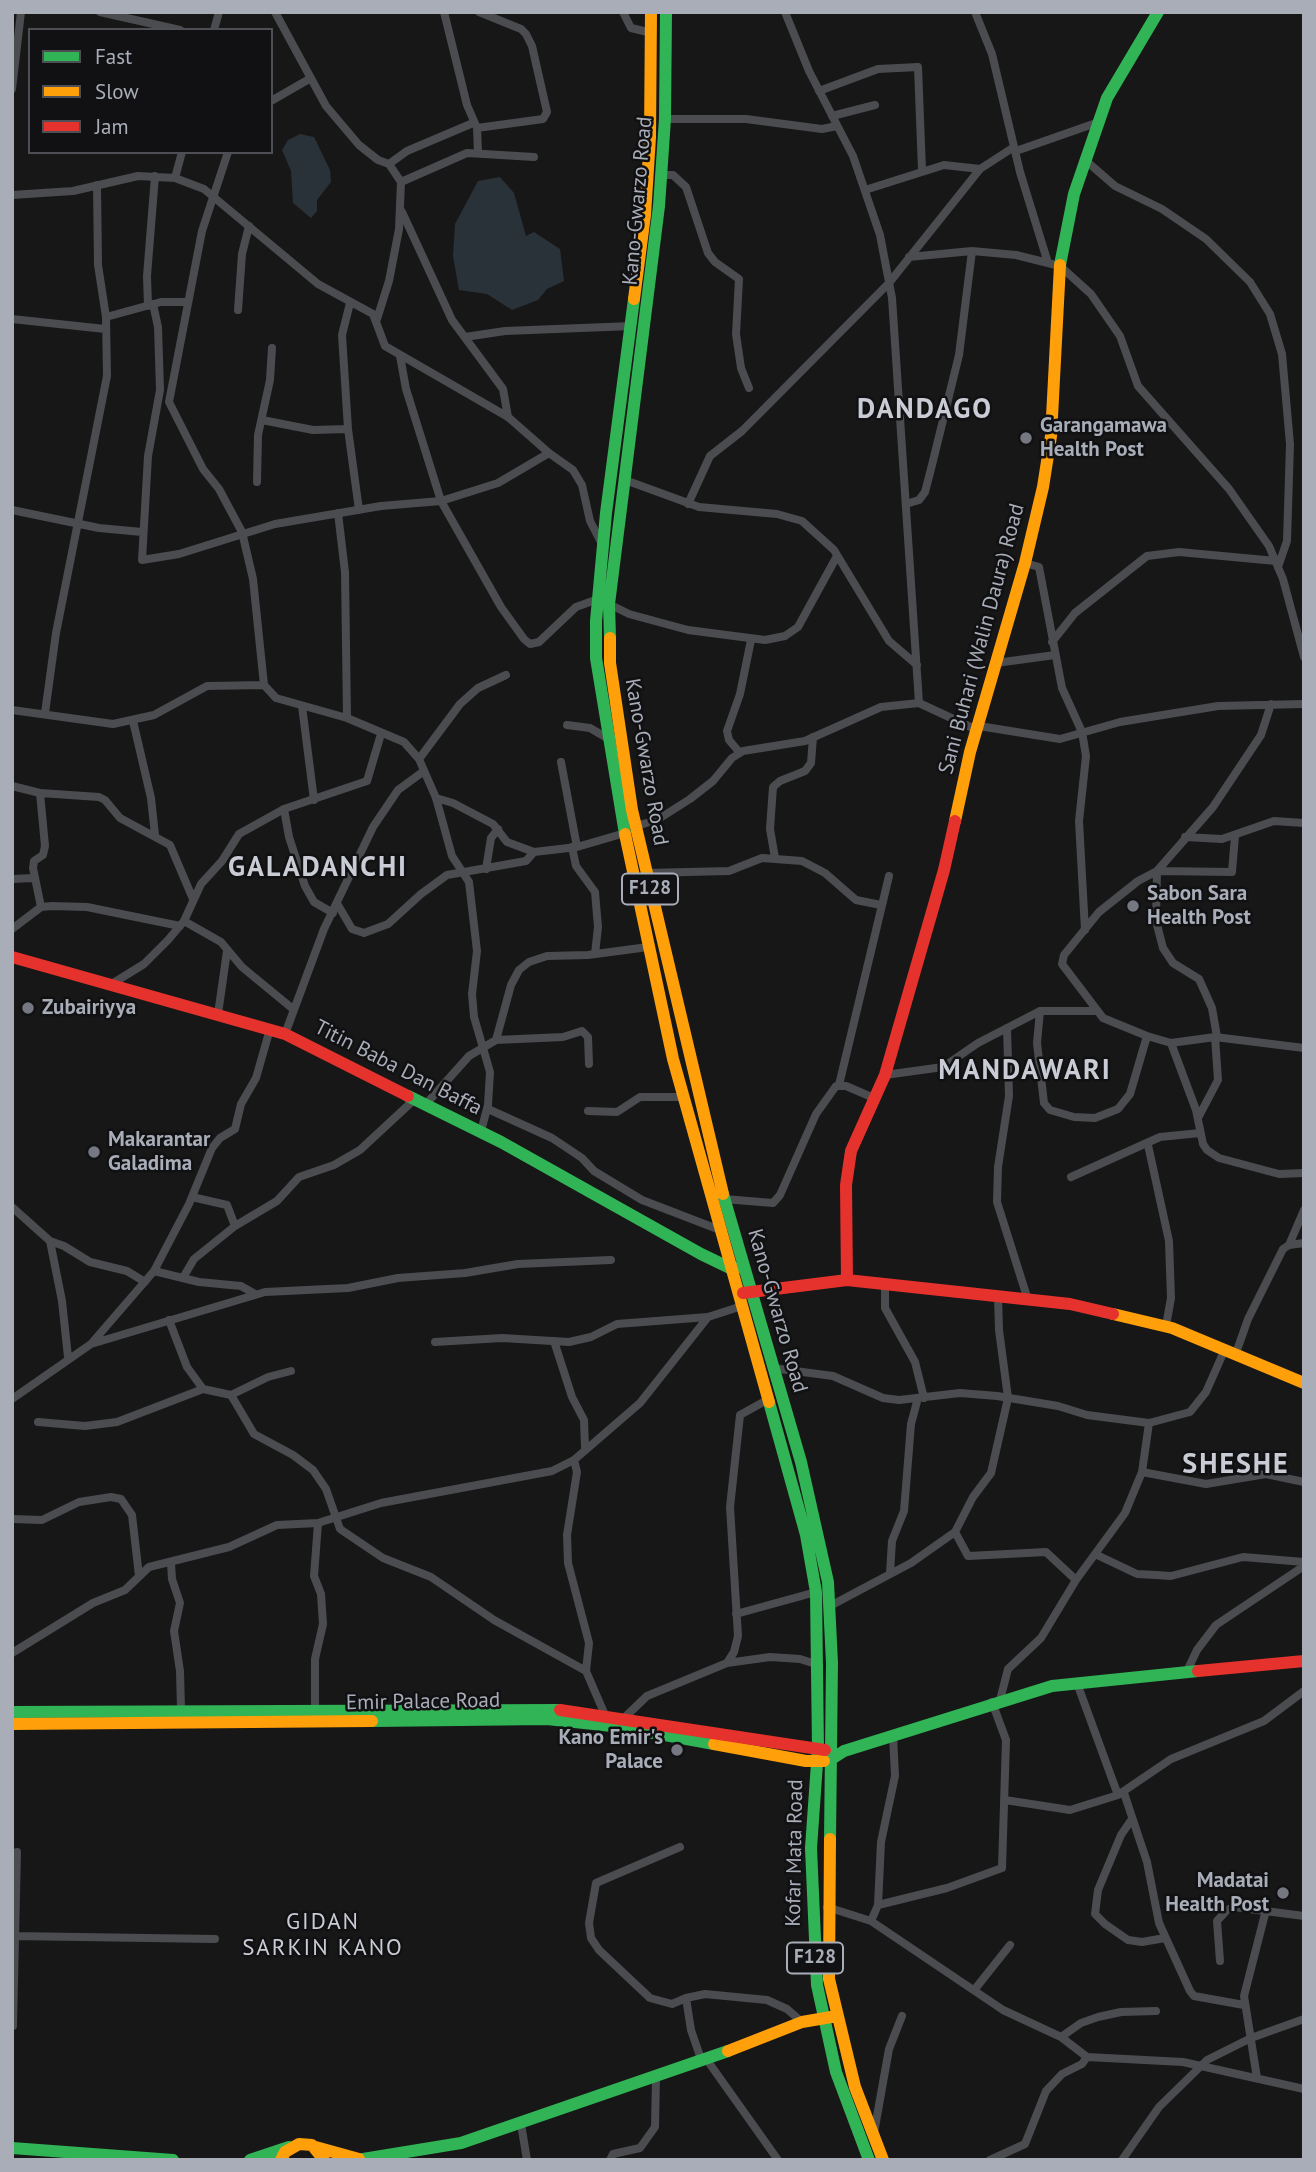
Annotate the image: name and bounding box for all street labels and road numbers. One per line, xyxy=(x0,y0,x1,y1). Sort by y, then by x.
street label: Kano-Gwarzo Road xyxy=(618,116,658,286)
street label: Sani Buhari (Walin Daura) Road xyxy=(934,501,1030,777)
street label: Kano-Gwarzo Road xyxy=(619,677,673,847)
road number: F128 xyxy=(622,874,678,904)
street label: Titin Baba Dan Baffa xyxy=(310,1015,486,1121)
street label: Kano-Gwarzo Road xyxy=(742,1226,812,1396)
street label: Emir Palace Road xyxy=(346,1688,500,1716)
street label: Kofar Mata Road xyxy=(781,1779,809,1927)
road number: F128 xyxy=(787,1942,843,1974)

